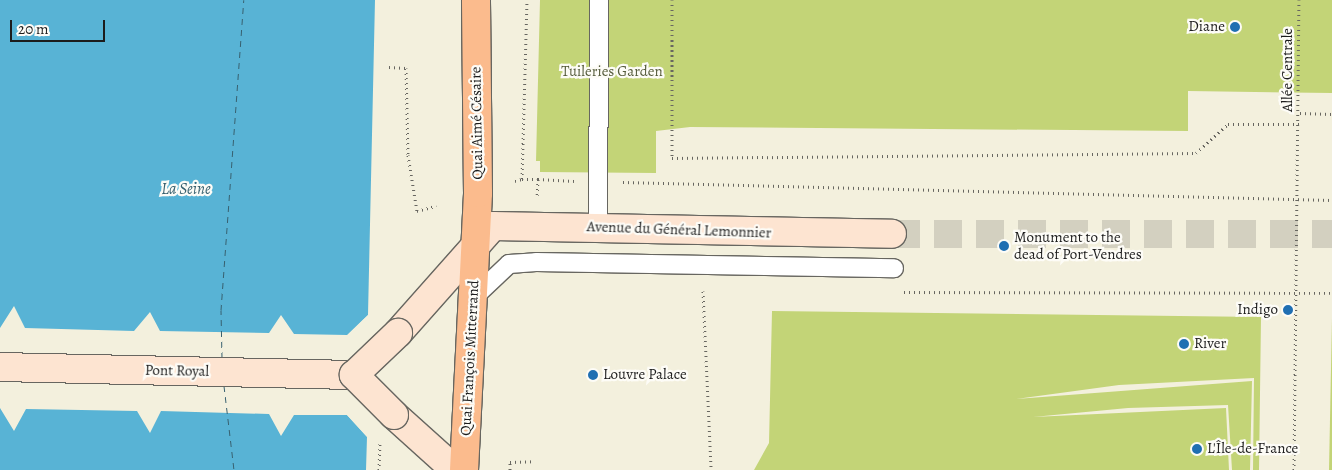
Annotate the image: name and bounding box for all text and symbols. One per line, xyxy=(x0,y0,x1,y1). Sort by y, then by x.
scale bar xyxy=(12,10,108,42)
place label: Diane xyxy=(1188,18,1225,36)
text: 20 m xyxy=(18,19,49,39)
marker: Diane xyxy=(1229,21,1241,33)
street label: Allée Centrale xyxy=(1279,28,1297,112)
park label: Tuileries Garden xyxy=(561,63,663,81)
street label: Quai Aimé Césaire xyxy=(467,66,487,180)
water label: La Seine xyxy=(161,179,211,199)
street label: Avenue du Général Lemonnier xyxy=(586,218,772,242)
place label: Monument to the dead of Port-Vendres xyxy=(1014,228,1142,263)
marker: Monument to the dead of Port-Vendres xyxy=(998,240,1010,252)
street label: Quai François Mitterrand xyxy=(457,280,483,436)
place label: Indigo xyxy=(1237,301,1278,319)
marker: Indigo xyxy=(1282,304,1294,316)
place label: River xyxy=(1194,335,1226,353)
marker: River xyxy=(1178,338,1190,350)
street label: Pont Royal xyxy=(145,361,209,381)
place label: Louvre Palace xyxy=(603,366,687,384)
marker: Louvre Palace xyxy=(587,369,599,381)
place label: L'Île-de-France xyxy=(1207,440,1298,458)
marker: L'Île-de-France xyxy=(1191,443,1203,455)

